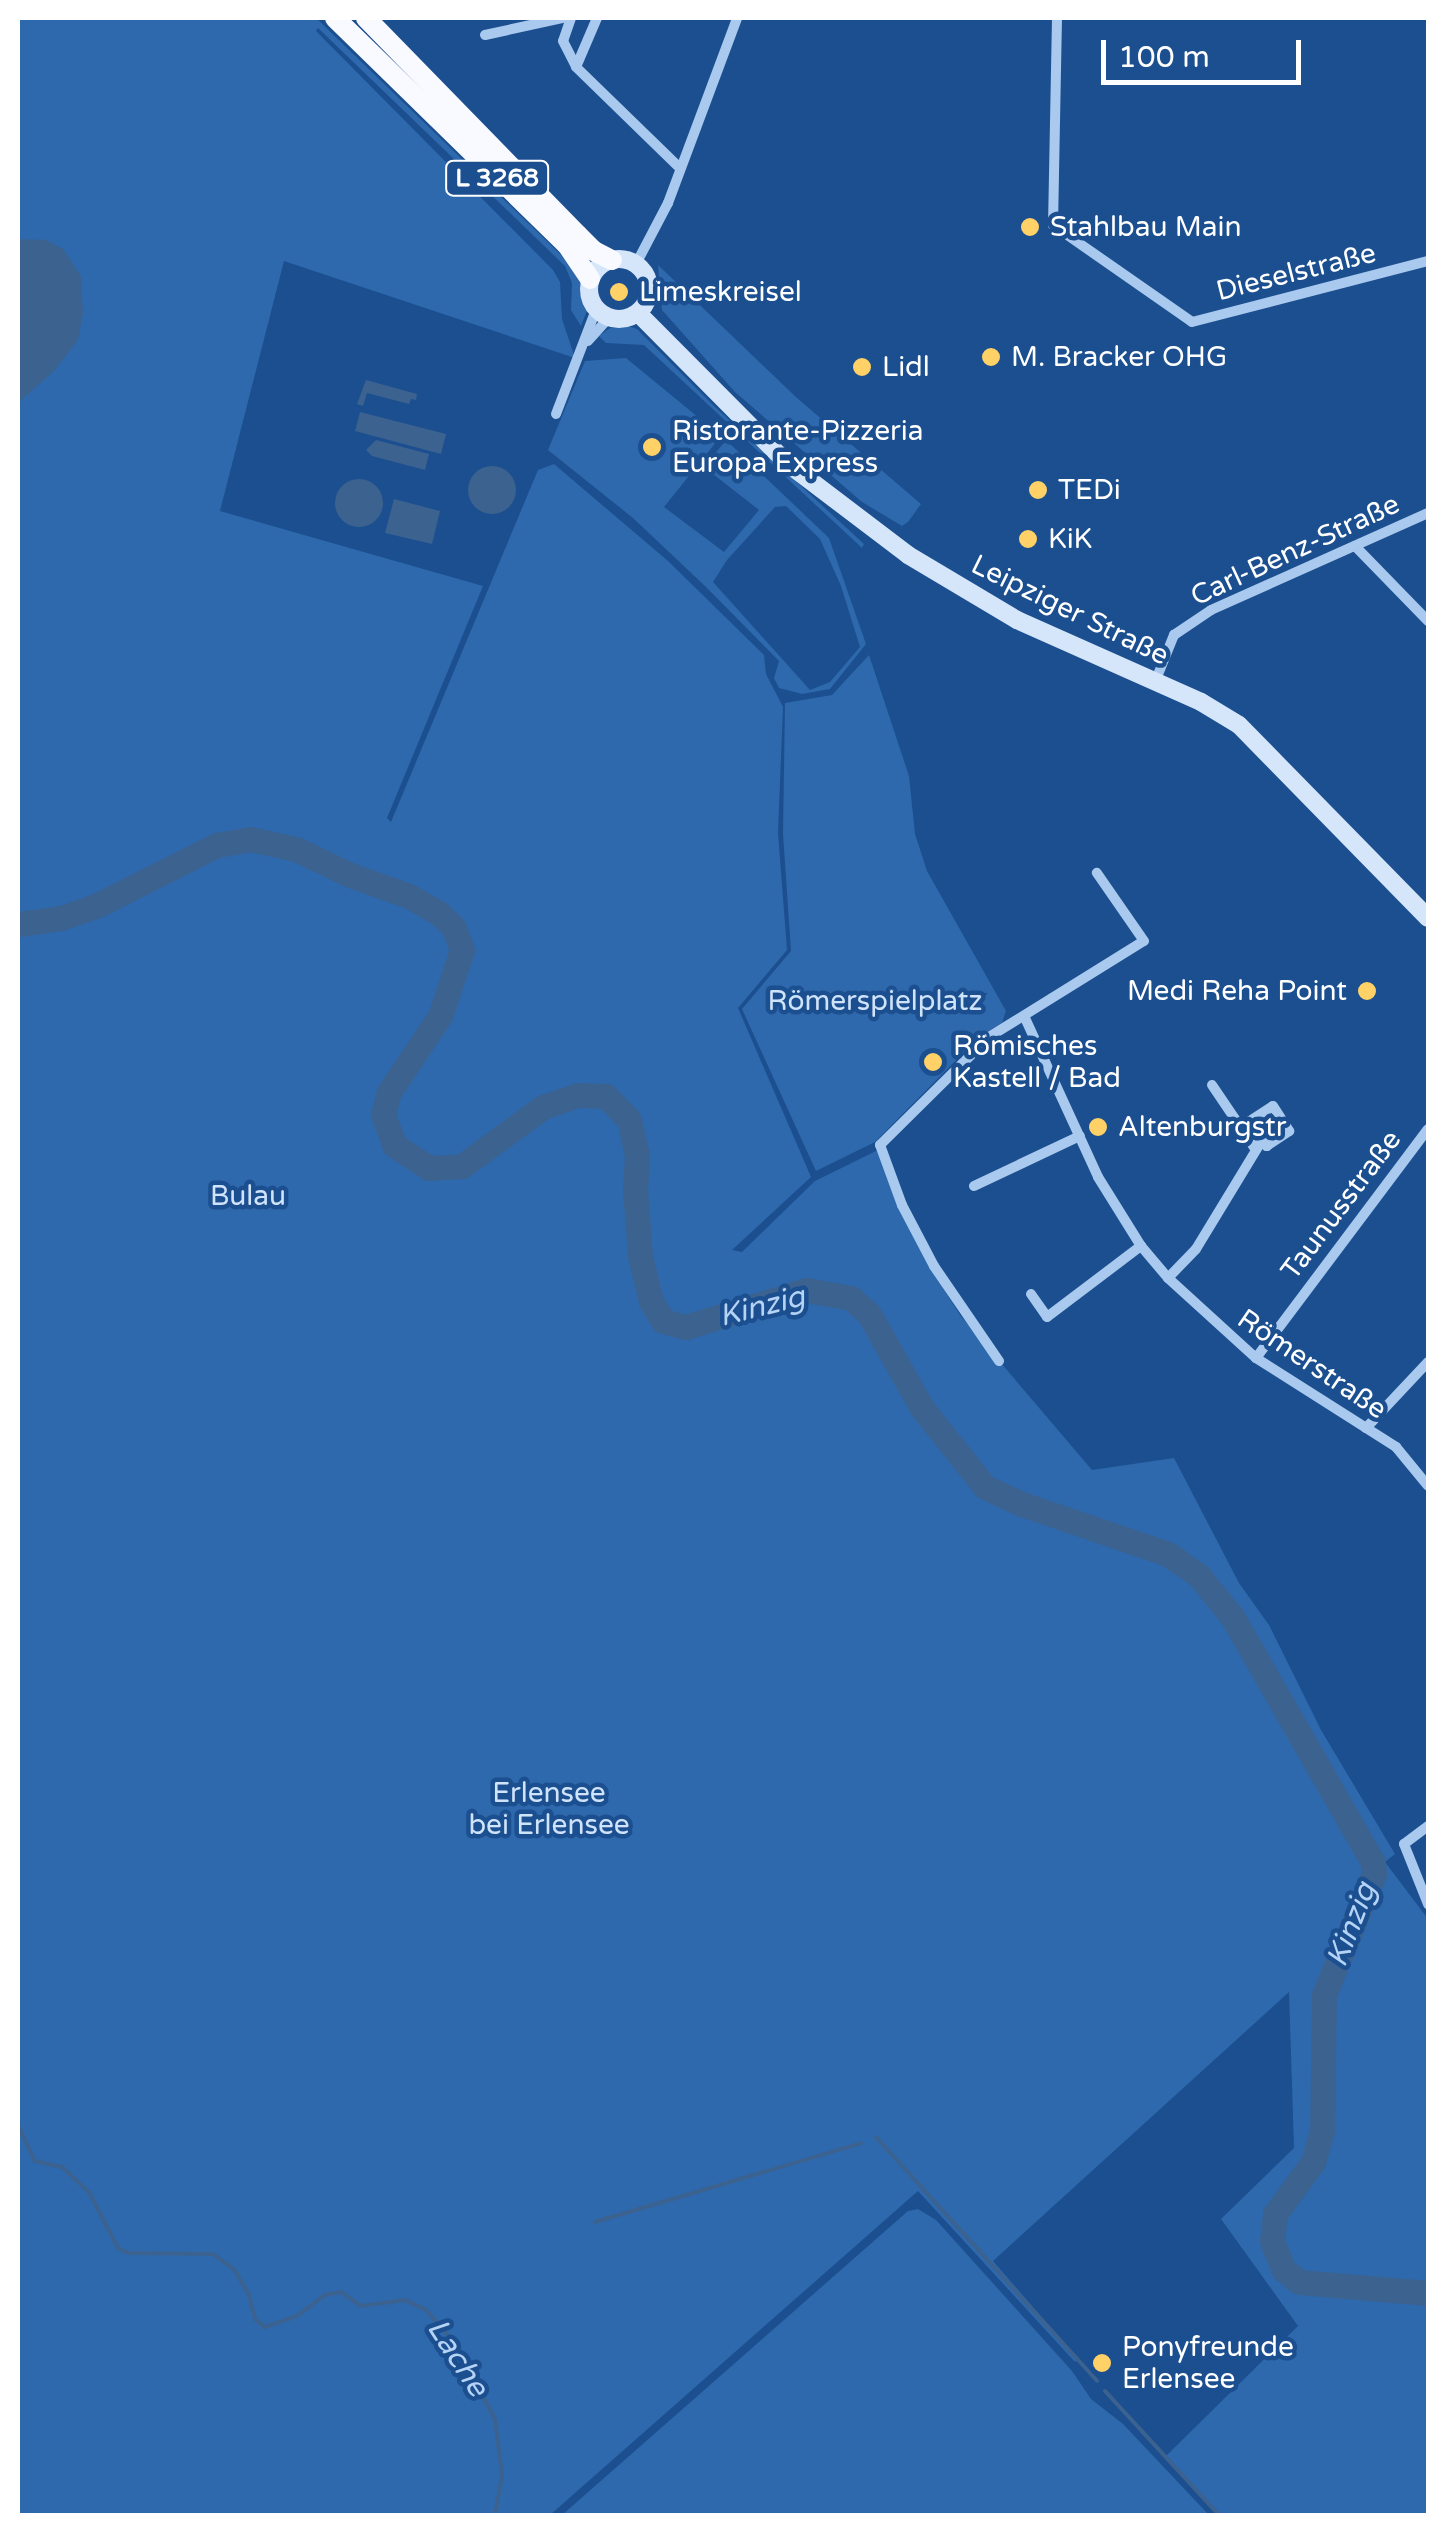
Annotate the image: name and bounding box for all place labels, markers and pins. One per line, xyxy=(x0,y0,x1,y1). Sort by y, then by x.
place label: Stahlbau Main xyxy=(1050,210,1242,244)
marker: Stahlbau Main xyxy=(1019,216,1041,238)
place label: Limeskreisel xyxy=(639,275,802,309)
marker: Limeskreisel xyxy=(608,281,630,303)
place label: M. Bracker OHG xyxy=(1011,340,1227,374)
marker: M. Bracker OHG xyxy=(980,346,1002,368)
place label: Lidl xyxy=(882,350,930,384)
marker: Lidl xyxy=(851,356,873,378)
place label: Ristorante-Pizzeria Europa Express xyxy=(672,414,923,480)
marker: Ristorante-Pizzeria Europa Express xyxy=(641,436,663,458)
place label: TEDi xyxy=(1058,473,1121,507)
marker: TEDi xyxy=(1027,479,1049,501)
place label: KiK xyxy=(1048,522,1092,556)
marker: KiK xyxy=(1017,528,1039,550)
place label: Medi Reha Point xyxy=(1127,974,1347,1008)
marker: Medi Reha Point xyxy=(1356,980,1378,1002)
place label: Römisches Kastell / Bad xyxy=(953,1029,1121,1095)
marker: Römisches Kastell / Bad xyxy=(922,1051,944,1073)
place label: Altenburgstr xyxy=(1118,1110,1287,1144)
marker: Altenburgstr xyxy=(1087,1116,1109,1138)
place label: Ponyfreunde Erlensee xyxy=(1122,2330,1294,2396)
marker: Ponyfreunde Erlensee xyxy=(1091,2352,1113,2374)

